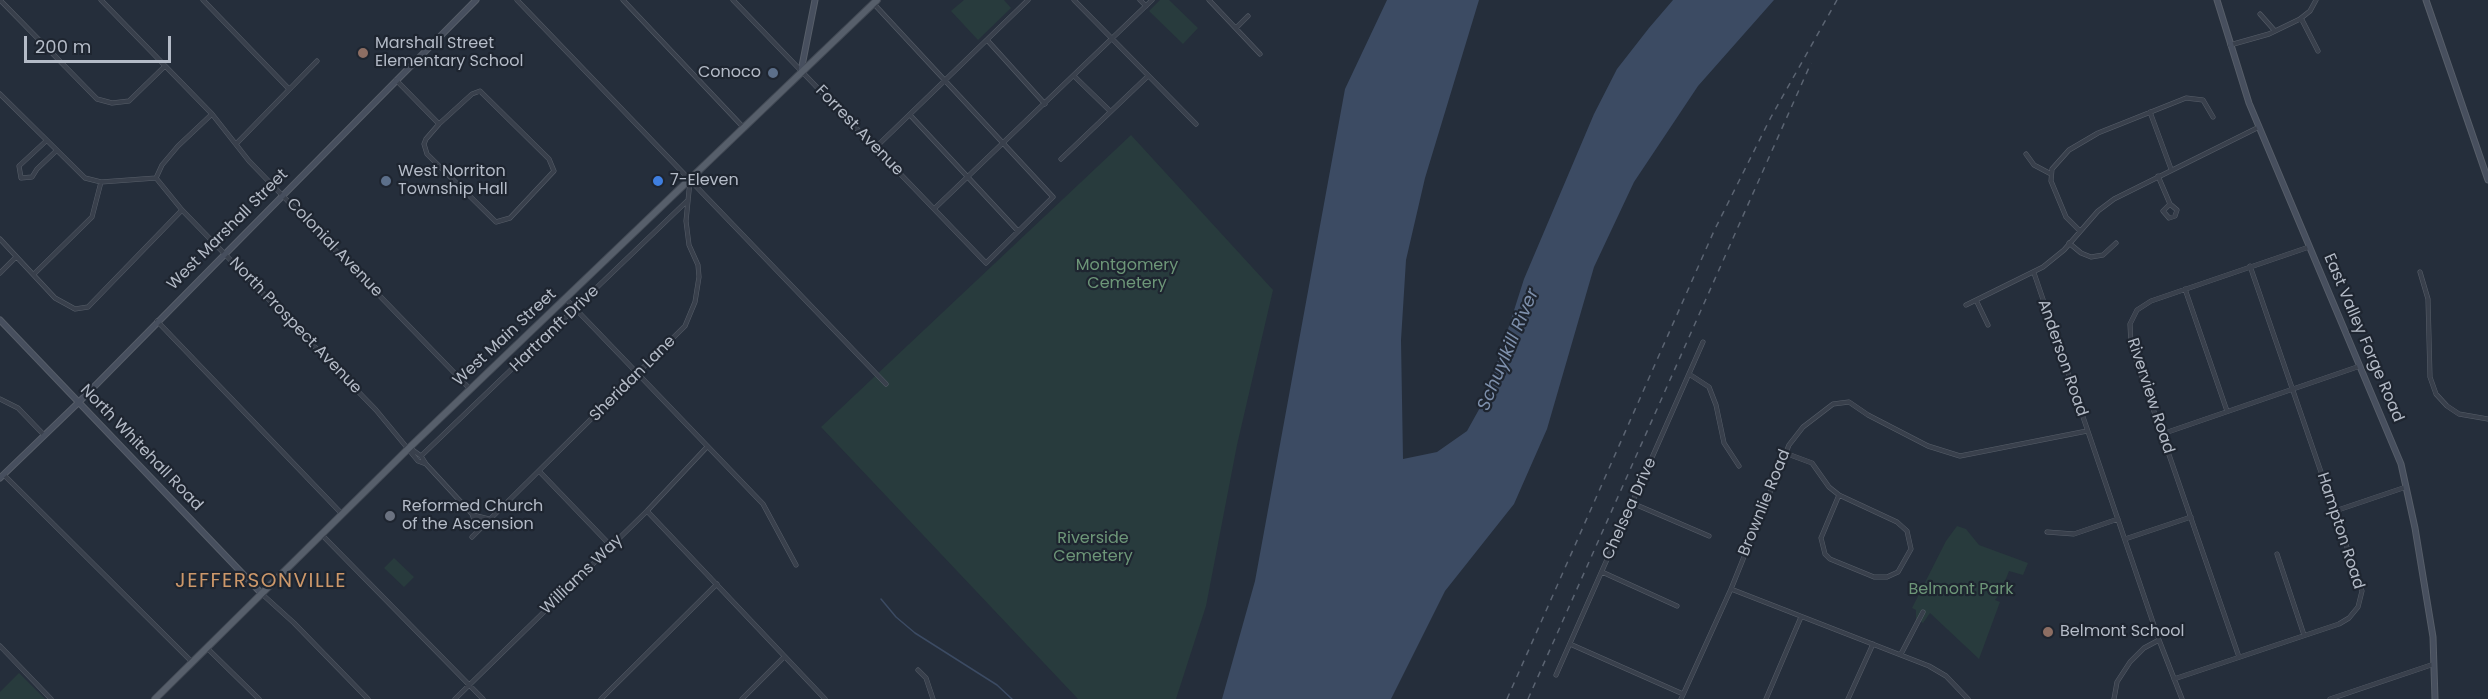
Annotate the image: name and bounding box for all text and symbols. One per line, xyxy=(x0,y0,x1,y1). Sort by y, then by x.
scale bar xyxy=(27,24,174,62)
text: 200 m xyxy=(35,34,91,59)
place label: Marshall Street Elementary School xyxy=(375,34,523,72)
marker: Marshall Street Elementary School xyxy=(356,46,370,60)
place label: Conoco xyxy=(698,63,761,83)
marker: Conoco xyxy=(766,66,780,80)
street label: Forrest Avenue xyxy=(811,82,907,180)
place label: West Norriton Township Hall xyxy=(398,162,508,200)
street label: West Marshall Street xyxy=(164,166,292,294)
place label: 7-Eleven xyxy=(670,171,739,191)
marker: West Norriton Township Hall xyxy=(379,174,393,188)
marker: 7-Eleven xyxy=(651,174,665,188)
street label: Colonial Avenue xyxy=(282,195,386,301)
street label: East Valley Forge Road xyxy=(2319,251,2407,425)
street label: North Prospect Avenue xyxy=(225,254,365,398)
park label: Montgomery Cemetery xyxy=(1076,256,1178,294)
street label: Hartranft Drive xyxy=(507,282,603,376)
street label: West Main Street xyxy=(449,285,561,391)
water label: Schuylkill River xyxy=(1474,286,1544,414)
street label: Anderson Road xyxy=(2033,297,2091,419)
street label: Sheridan Lane xyxy=(586,332,680,426)
street label: Riverview Road xyxy=(2122,336,2178,456)
street label: North Whitehall Road xyxy=(76,381,206,515)
street label: Brownlie Road xyxy=(1735,447,1795,559)
street label: Chelsea Drive xyxy=(1599,455,1661,563)
street label: Hampton Road xyxy=(2312,470,2368,592)
place label: Reformed Church of the Ascension xyxy=(402,497,543,535)
marker: Reformed Church of the Ascension xyxy=(383,509,397,523)
park label: Riverside Cemetery xyxy=(1053,529,1133,567)
street label: Williams Way xyxy=(537,531,627,619)
district label: JEFFERSONVILLE xyxy=(175,570,347,594)
park label: Belmont Park xyxy=(1908,580,2014,600)
place label: Belmont School xyxy=(2060,622,2184,642)
marker: Belmont School xyxy=(2041,625,2055,639)

